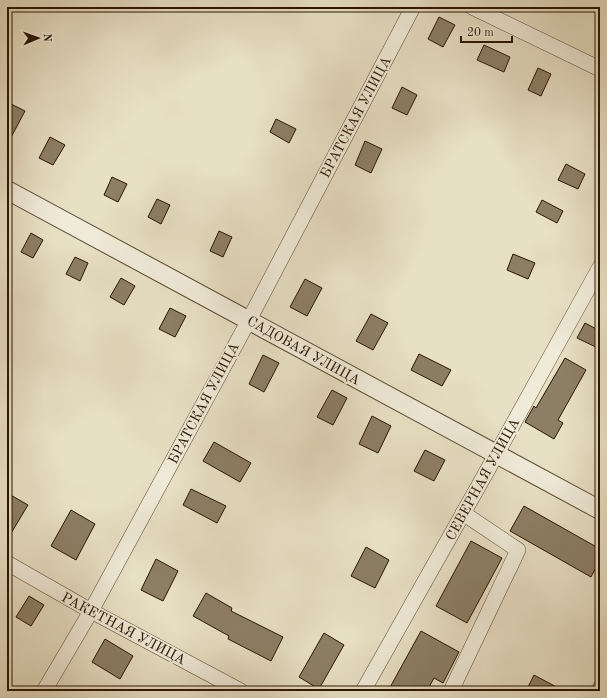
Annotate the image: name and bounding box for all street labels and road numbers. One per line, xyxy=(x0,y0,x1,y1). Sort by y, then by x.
street label: БРАТСКАЯ УЛИЦА xyxy=(318,54,394,180)
street label: САДОВАЯ УЛИЦА xyxy=(245,314,363,388)
street label: БРАТСКАЯ УЛИЦА xyxy=(166,340,242,466)
street label: СЕВЕРНАЯ УЛИЦА xyxy=(444,416,522,543)
street label: РАКЕТНАЯ УЛИЦА xyxy=(59,590,188,668)

